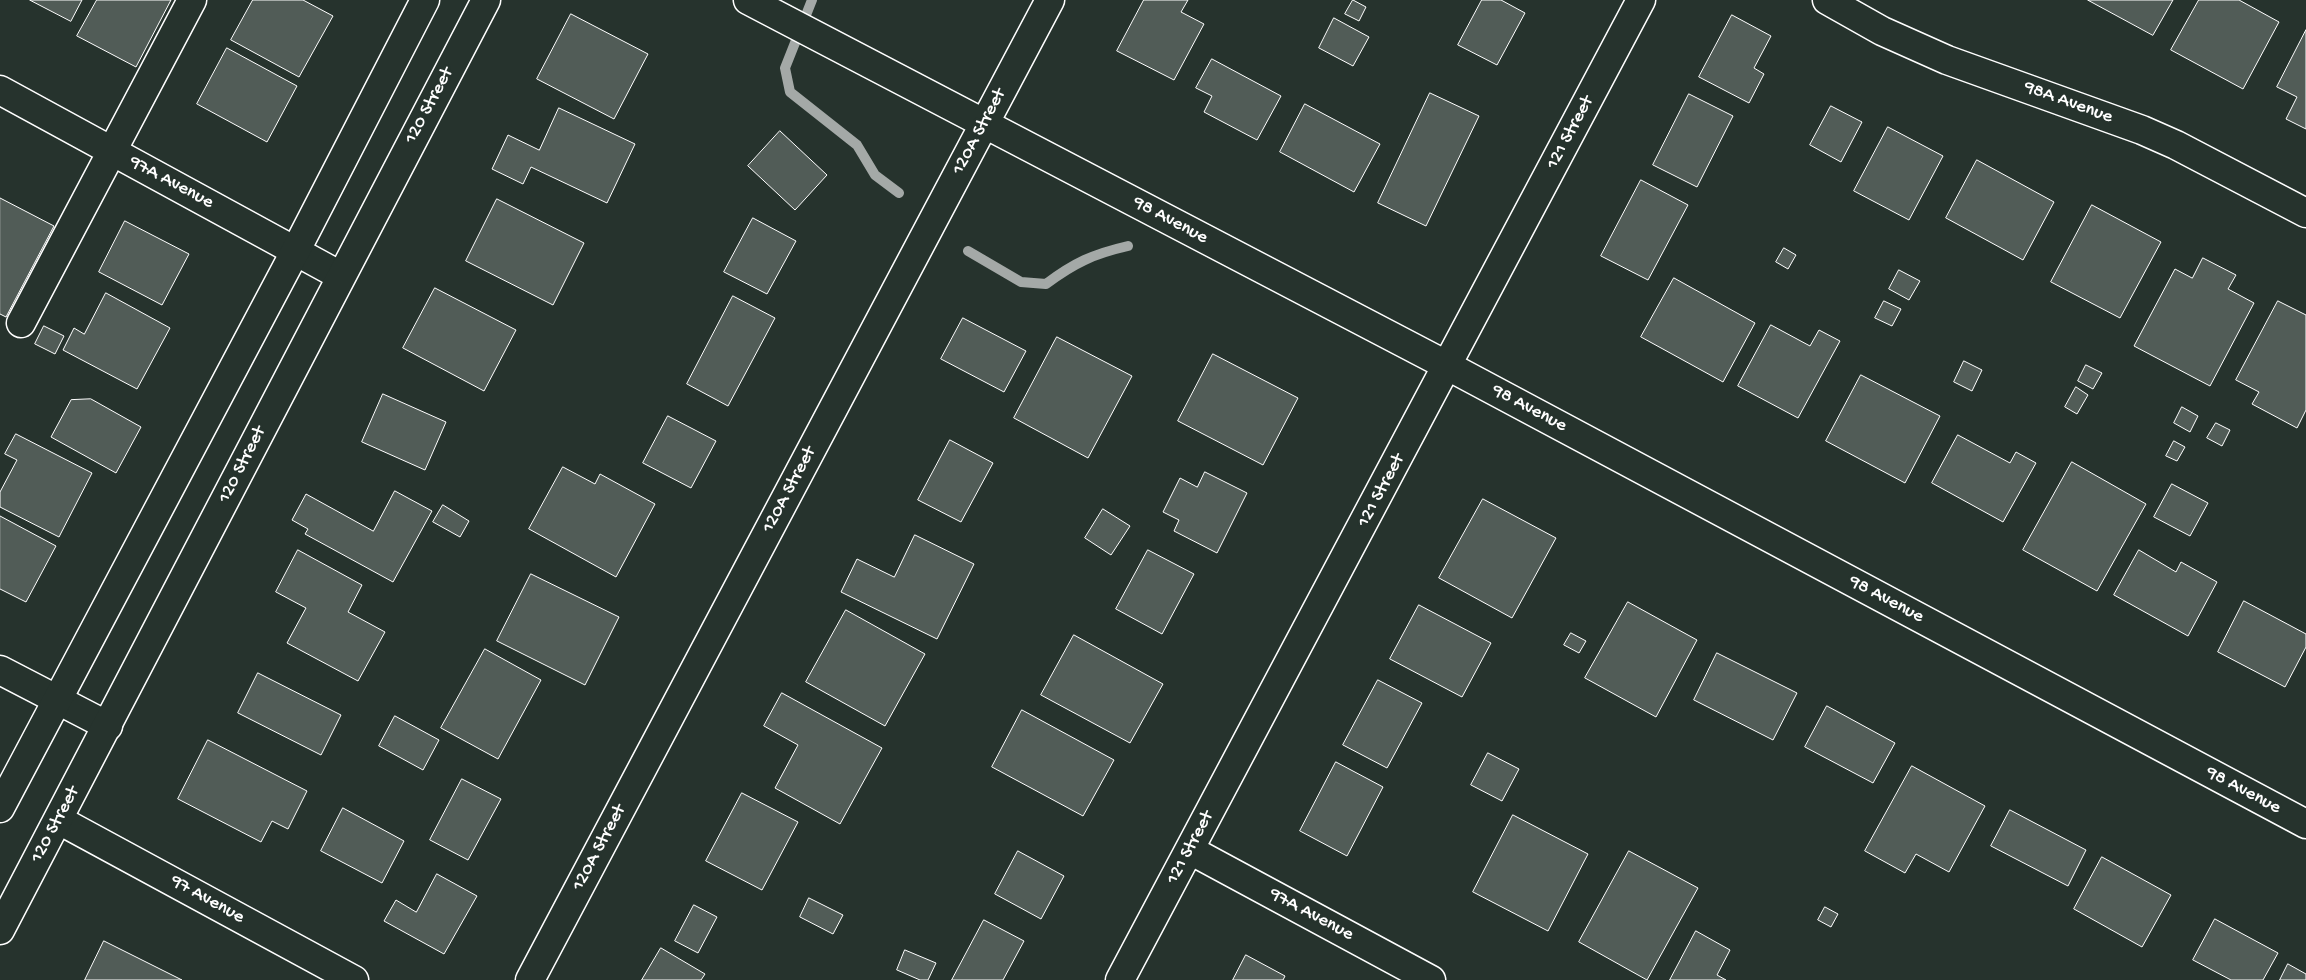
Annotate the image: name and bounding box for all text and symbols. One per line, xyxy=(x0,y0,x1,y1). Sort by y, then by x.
street label: 120 Street xyxy=(400,64,460,148)
street label: 98A Avenue xyxy=(2021,76,2115,130)
street label: 120A Street xyxy=(948,85,1012,179)
street label: 121 Street xyxy=(1542,92,1600,174)
street label: 97A Avenue xyxy=(125,151,217,215)
street label: 98 Avenue xyxy=(1129,192,1211,250)
street label: 98 Avenue xyxy=(1488,380,1570,438)
street label: 120 Street xyxy=(214,423,272,507)
street label: 120A Street xyxy=(758,443,822,537)
street label: 121 Street xyxy=(1353,450,1411,532)
street label: 98 Avenue xyxy=(1845,571,1927,629)
street label: 98 Avenue xyxy=(2202,762,2284,820)
street label: 120 Street xyxy=(26,783,86,867)
street label: 120A Street xyxy=(568,801,632,895)
street label: 121 Street xyxy=(1162,807,1220,889)
street label: 97 Avenue xyxy=(166,870,248,930)
street label: 97A Avenue xyxy=(1265,883,1357,947)

